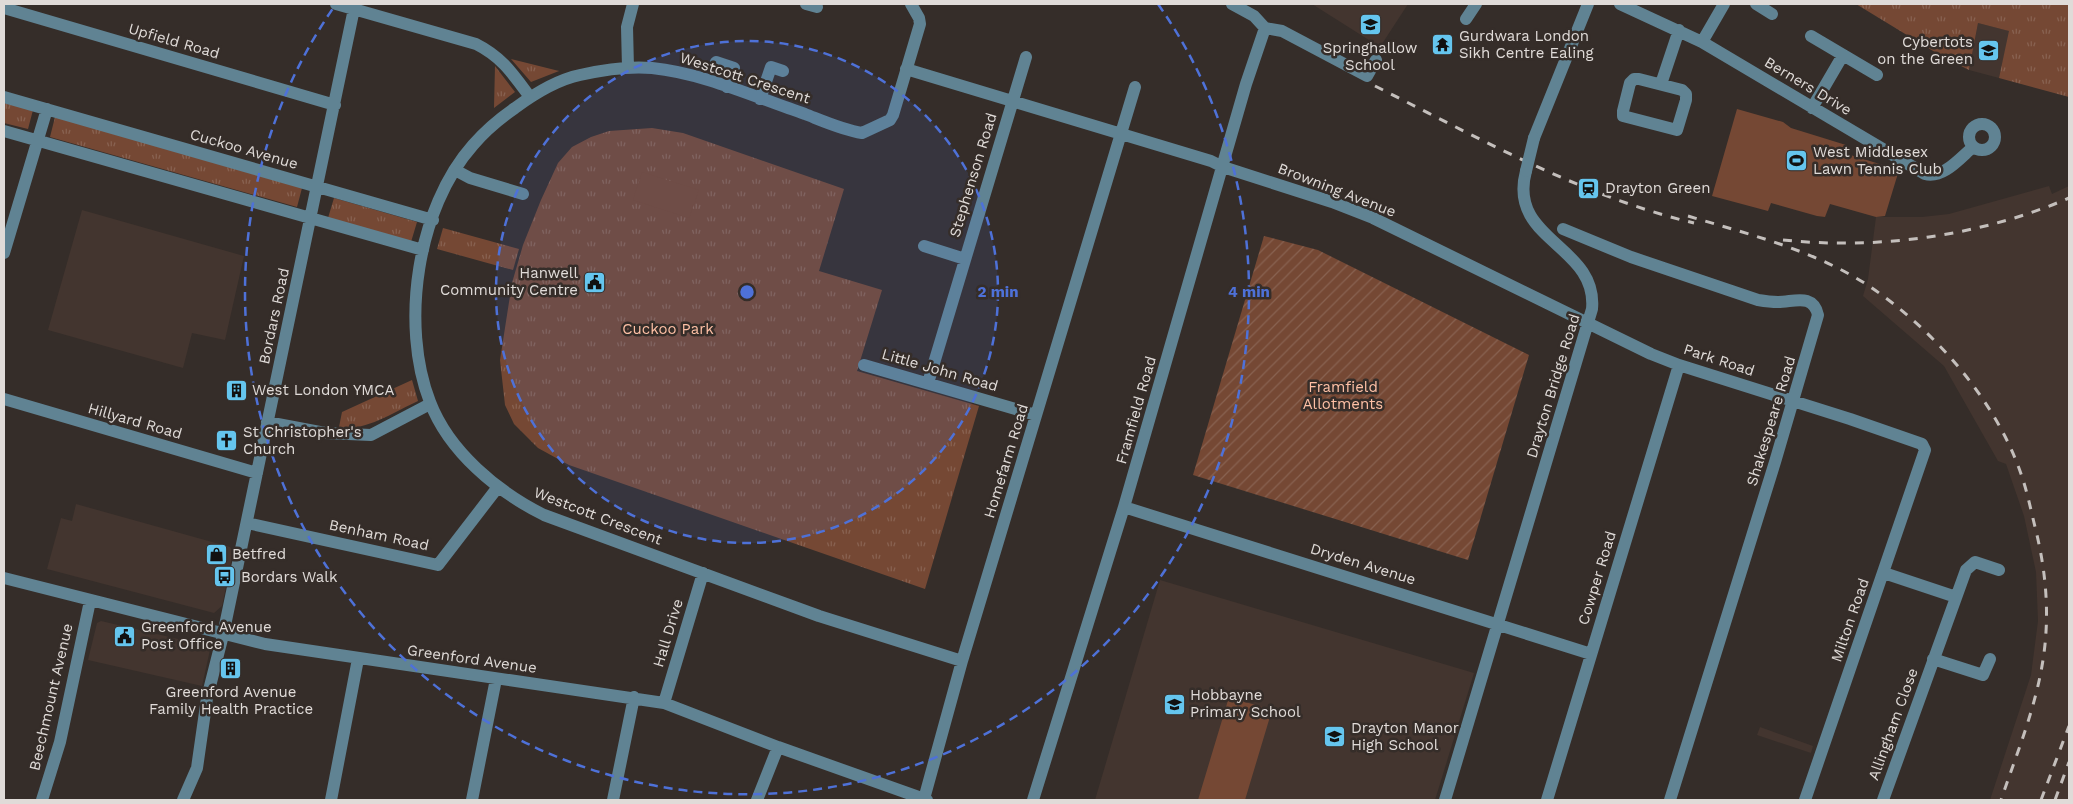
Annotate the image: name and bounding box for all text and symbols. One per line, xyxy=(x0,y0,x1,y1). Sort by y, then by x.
school or university icon: Springhallow School xyxy=(1358,13,1382,37)
street label: Upfield Road xyxy=(126,19,222,63)
place label: Gurdwara London Sikh Centre Ealing xyxy=(1459,27,1593,62)
temple icon: Gurdwara London Sikh Centre Ealing xyxy=(1431,33,1455,57)
place label: Cybertots on the Green xyxy=(1877,33,1973,68)
place label: Springhallow School xyxy=(1323,39,1418,74)
school or university icon: Cybertots on the Green xyxy=(1977,39,2001,63)
street label: Westcott Crescent xyxy=(678,48,813,108)
street label: Berners Drive xyxy=(1761,53,1855,119)
street label: Stephenson Road xyxy=(946,111,1000,239)
street label: Cuckoo Avenue xyxy=(188,125,300,173)
place label: West Middlesex Lawn Tennis Club xyxy=(1813,143,1942,178)
sports icon: West Middlesex Lawn Tennis Club xyxy=(1785,149,1809,173)
street label: Browning Avenue xyxy=(1275,159,1399,221)
station icon: Drayton Green xyxy=(1577,176,1601,200)
place label: Drayton Green xyxy=(1605,179,1710,197)
place label: Hanwell Community Centre xyxy=(440,264,578,299)
street label: Bordars Road xyxy=(255,266,293,366)
public building icon: Hanwell Community Centre xyxy=(582,270,606,294)
centre of rings xyxy=(738,283,756,301)
text: 2 min xyxy=(977,283,1019,301)
text: 4 min xyxy=(1228,283,1270,301)
street label: Drayton Bridge Road xyxy=(1522,312,1584,460)
park label: Cuckoo Park xyxy=(622,320,714,338)
street label: Park Road xyxy=(1681,340,1757,380)
street label: Little John Road xyxy=(880,345,1000,395)
street label: Framfield Road xyxy=(1112,354,1160,466)
street label: Shakespeare Road xyxy=(1743,354,1799,488)
building icon: West London YMCA xyxy=(224,378,248,402)
park label: Framfield Allotments xyxy=(1303,378,1383,413)
place label: West London YMCA xyxy=(252,381,394,399)
street label: Hillyard Road xyxy=(86,399,184,443)
street label: Homefarm Road xyxy=(980,402,1032,520)
place label: St Christopher's Church xyxy=(243,423,362,458)
church icon: St Christopher's Church xyxy=(215,429,239,453)
street label: Westcott Crescent xyxy=(531,483,665,549)
street label: Benham Road xyxy=(327,516,431,554)
street label: Cowper Road xyxy=(1574,529,1620,627)
street label: Dryden Avenue xyxy=(1308,539,1418,589)
shop icon: Betfred xyxy=(204,542,228,566)
place label: Betfred xyxy=(232,545,286,563)
bus stop icon: Bordars Walk xyxy=(213,565,237,589)
place label: Bordars Walk xyxy=(241,568,338,586)
street label: Milton Road xyxy=(1827,576,1873,664)
street label: Hall Drive xyxy=(649,597,687,669)
place label: Greenford Avenue Post Office xyxy=(141,618,272,653)
street label: Beechmount Avenue xyxy=(25,622,77,772)
public building icon: Greenford Avenue Post Office xyxy=(113,624,137,648)
street label: Greenford Avenue xyxy=(406,641,538,677)
building icon: Greenford Avenue Family Health Practice xyxy=(219,657,243,681)
street label: Allingham Close xyxy=(1864,665,1922,783)
place label: Greenford Avenue Family Health Practice xyxy=(149,683,313,718)
place label: Hobbayne Primary School xyxy=(1190,686,1301,721)
school or university icon: Hobbayne Primary School xyxy=(1162,692,1186,716)
place label: Drayton Manor High School xyxy=(1351,719,1459,754)
school or university icon: Drayton Manor High School xyxy=(1323,725,1347,749)

